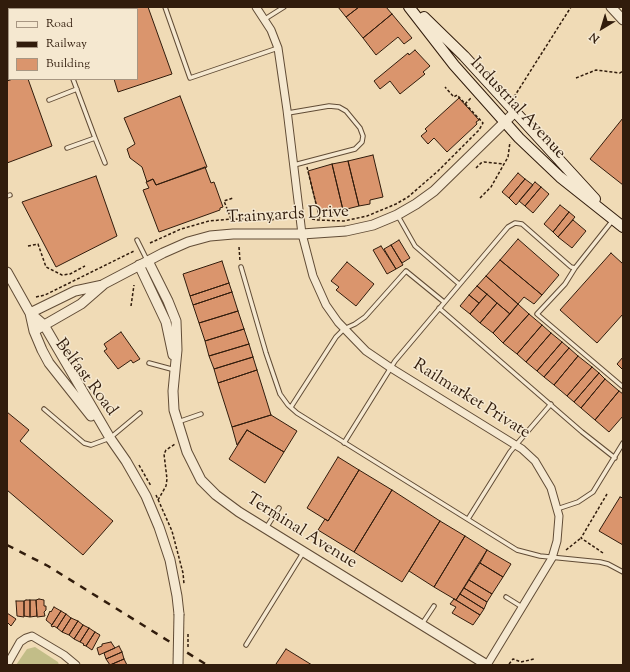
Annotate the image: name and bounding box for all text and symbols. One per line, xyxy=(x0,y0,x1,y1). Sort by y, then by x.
legend xyxy=(8,8,138,80)
north arrow xyxy=(582,8,622,48)
text: Road xyxy=(46,15,73,33)
text: N xyxy=(586,28,603,46)
text: Railway xyxy=(46,35,87,53)
street label: Industrial Avenue xyxy=(465,54,569,164)
text: Building xyxy=(46,55,90,73)
street label: Trainyards Drive xyxy=(226,203,350,229)
street label: Belfast Road xyxy=(49,335,121,421)
street label: Railmarket Private xyxy=(409,356,533,444)
street label: Terminal Avenue xyxy=(242,490,360,574)

